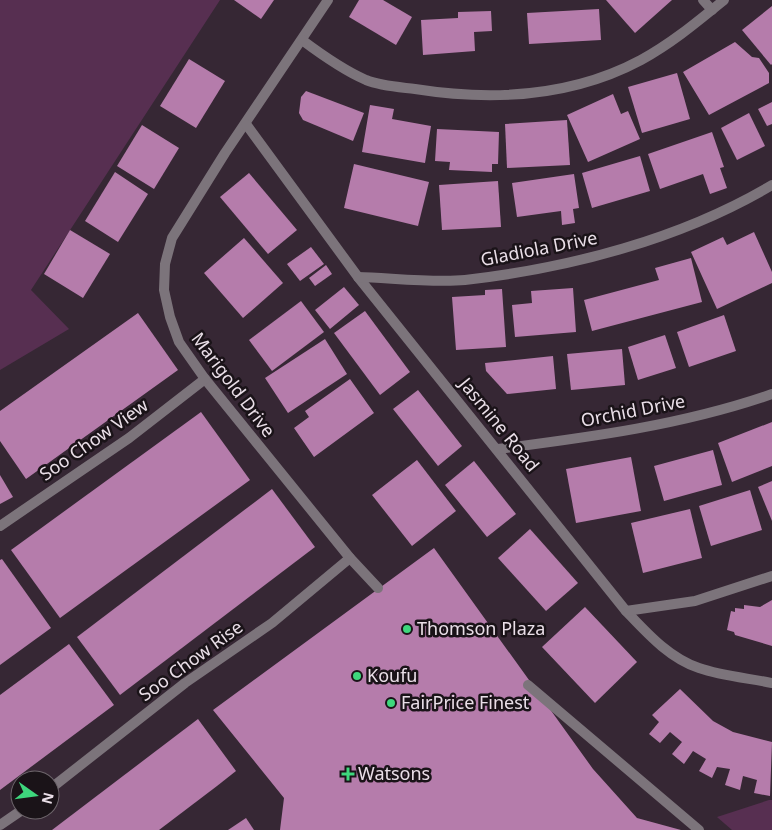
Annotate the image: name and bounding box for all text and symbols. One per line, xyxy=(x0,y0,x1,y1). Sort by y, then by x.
street label: Gladiola Drive xyxy=(478,225,599,271)
street label: Marigold Drive xyxy=(186,327,281,442)
street label: Jasmine Road xyxy=(453,371,545,476)
street label: Orchid Drive xyxy=(579,388,687,432)
street label: Soo Chow View xyxy=(34,393,153,486)
street label: Soo Chow Rise xyxy=(134,614,247,706)
place label: Thomson Plaza xyxy=(417,616,545,640)
marker: Thomson Plaza xyxy=(401,623,413,635)
place label: Koufu xyxy=(367,663,417,687)
marker: Koufu xyxy=(351,670,363,682)
place label: FairPrice Finest xyxy=(401,690,530,714)
marker: FairPrice Finest xyxy=(385,697,397,709)
place label: Watsons xyxy=(358,761,430,785)
marker: Watsons xyxy=(342,768,354,780)
north arrow xyxy=(10,770,60,820)
text: N xyxy=(38,790,59,806)

